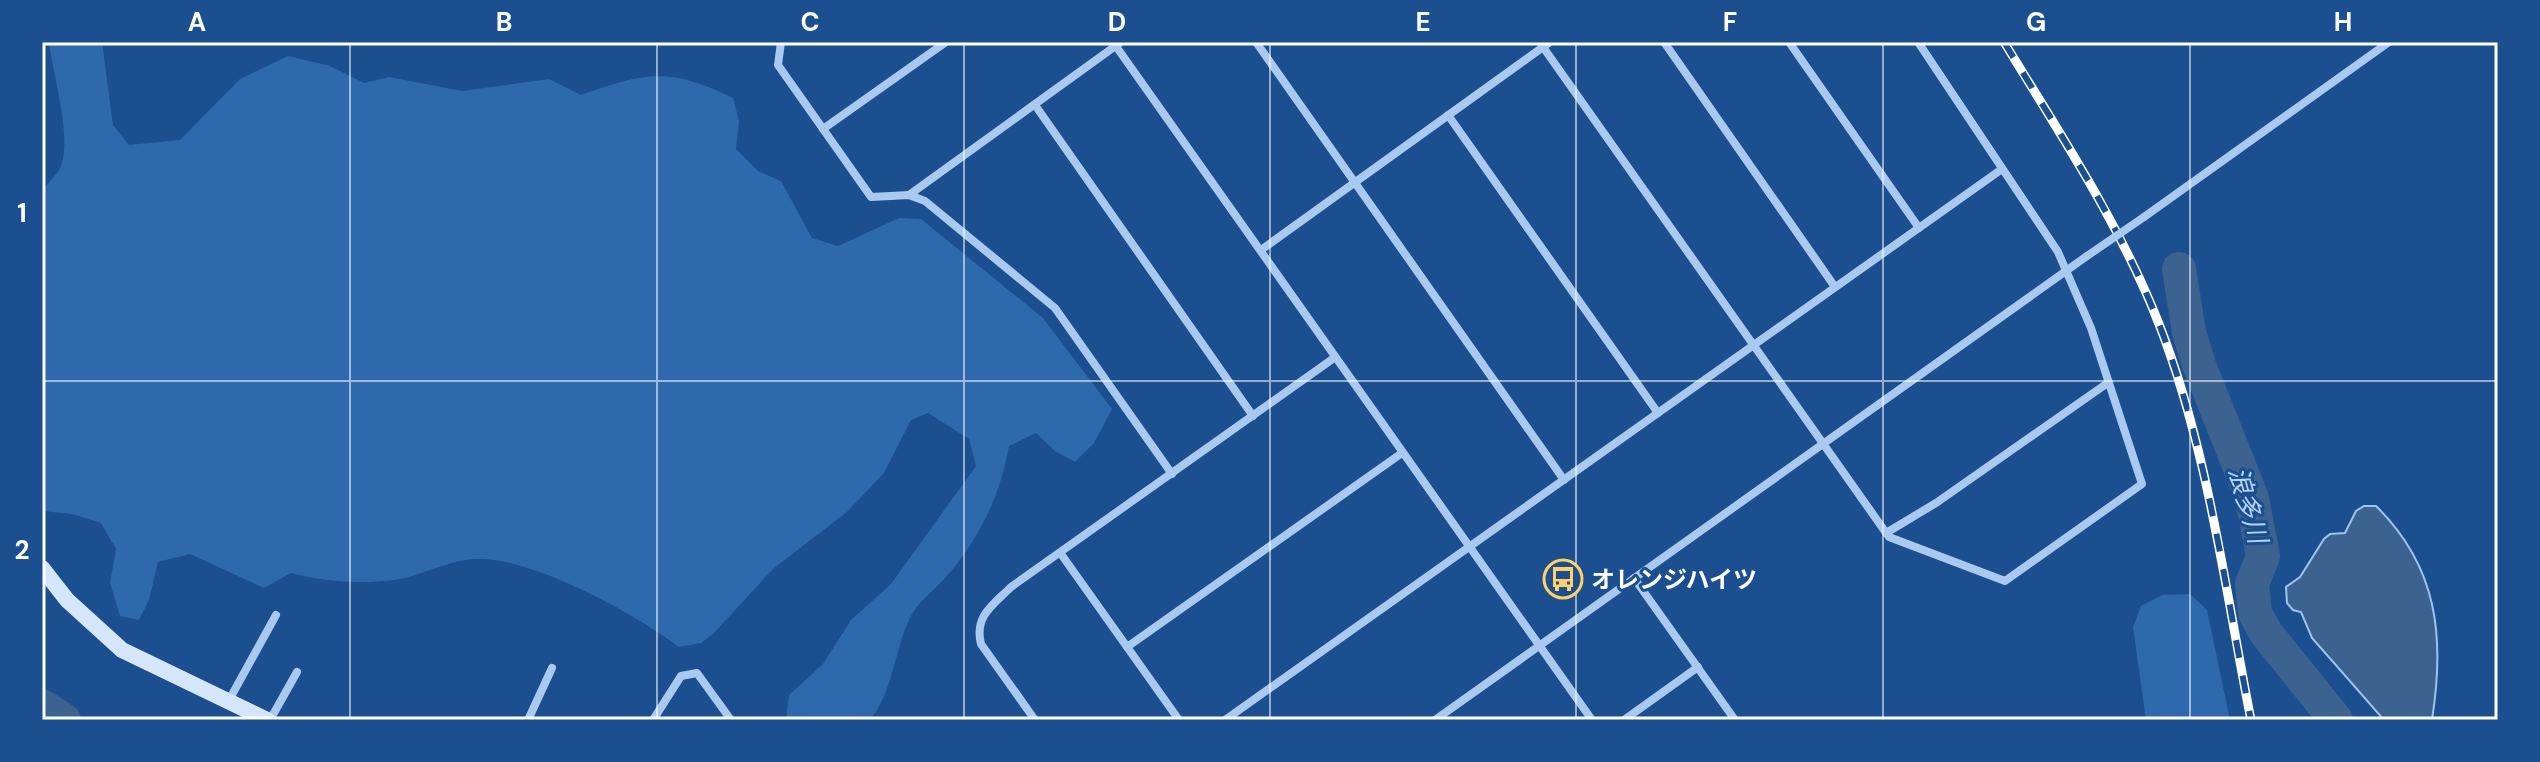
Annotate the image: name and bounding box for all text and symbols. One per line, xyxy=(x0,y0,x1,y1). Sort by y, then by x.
text: A xyxy=(188,5,206,39)
text: B xyxy=(496,5,512,39)
text: C xyxy=(800,5,820,39)
text: D xyxy=(1108,5,1126,39)
text: E xyxy=(1415,5,1431,39)
text: F xyxy=(1723,5,1737,39)
text: G xyxy=(2026,5,2046,39)
text: H xyxy=(2334,5,2352,39)
text: 1 xyxy=(17,196,27,230)
water label: 浪多川 xyxy=(2221,463,2276,550)
text: 2 xyxy=(14,533,30,567)
bus stop icon: オレンジハイツ xyxy=(1542,558,1584,600)
place label: オレンジハイツ xyxy=(1591,564,1757,595)

